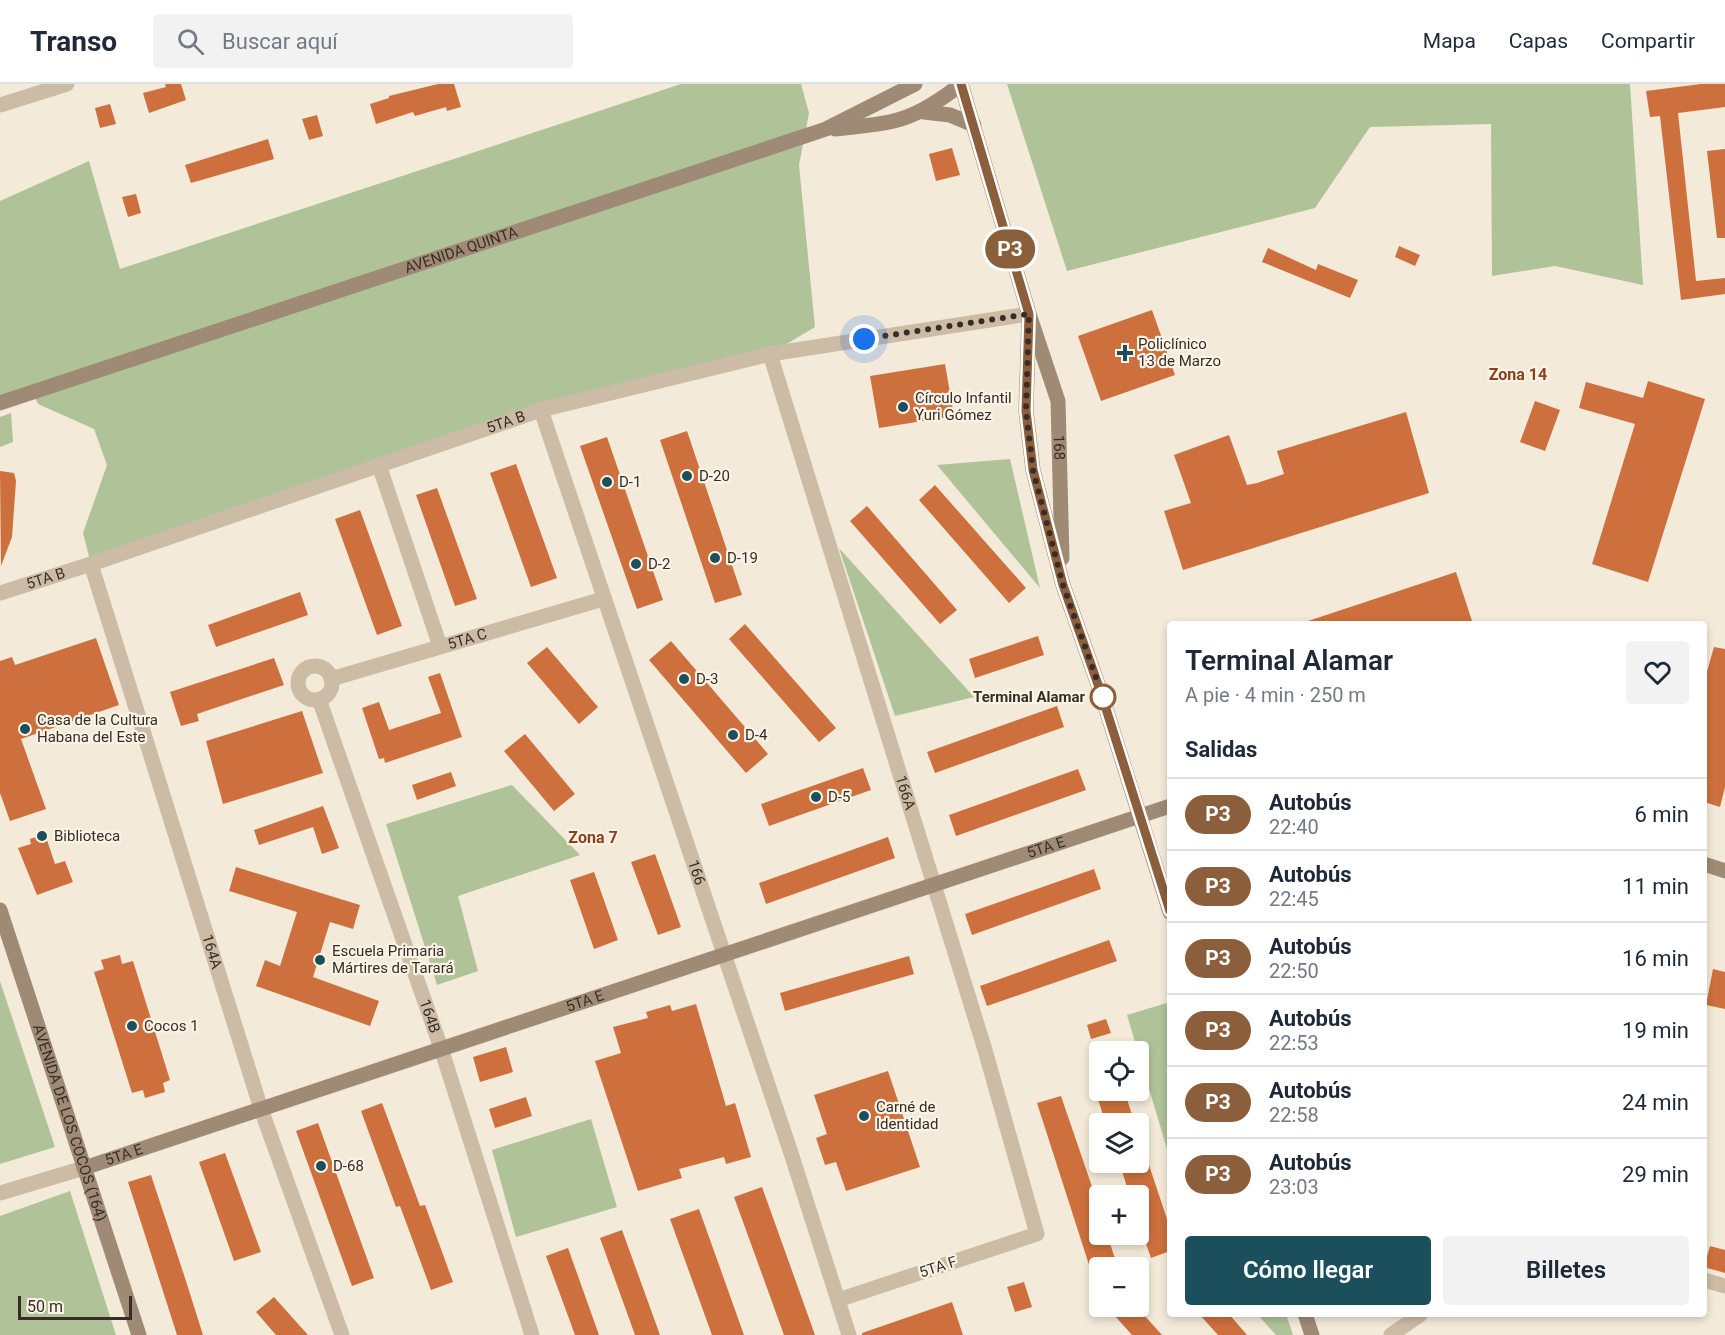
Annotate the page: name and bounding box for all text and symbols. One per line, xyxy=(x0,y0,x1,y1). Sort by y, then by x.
search box xyxy=(153,14,573,68)
text: Transo xyxy=(30,25,117,58)
icon: search xyxy=(174,25,207,58)
text: Buscar aquí xyxy=(222,29,338,54)
text: Mapa xyxy=(1423,29,1476,53)
text: Capas xyxy=(1509,29,1568,53)
text: Compartir xyxy=(1601,29,1695,53)
street label: AVENIDA QUINTA xyxy=(402,223,520,277)
line badge: P3 xyxy=(983,230,1037,268)
text: P3 xyxy=(997,237,1023,261)
your location xyxy=(849,324,879,354)
place label: Policlínico 13 de Marzo xyxy=(1138,335,1221,370)
marker: Policlínico 13 de Marzo xyxy=(1116,344,1134,362)
district label: Zona 14 xyxy=(1489,365,1547,384)
place label: Círculo Infantil Yuri Gómez xyxy=(915,389,1012,424)
marker: Círculo Infantil Yuri Gómez xyxy=(896,400,910,414)
street label: 5TA B xyxy=(484,407,528,437)
street label: 168 xyxy=(1050,435,1069,460)
place label: D-20 xyxy=(699,467,730,485)
marker: D-20 xyxy=(680,469,694,483)
place label: D-1 xyxy=(619,473,641,491)
marker: D-1 xyxy=(600,475,614,489)
place label: D-19 xyxy=(727,549,758,567)
marker: D-19 xyxy=(708,551,722,565)
place label: D-2 xyxy=(648,555,670,573)
marker: D-2 xyxy=(629,557,643,571)
street label: 5TA B xyxy=(24,564,67,593)
street label: 5TA C xyxy=(445,625,489,653)
button: heart xyxy=(1626,641,1689,704)
text: Terminal Alamar xyxy=(1185,644,1393,677)
place label: D-3 xyxy=(696,670,718,688)
marker: D-3 xyxy=(677,672,691,686)
text: A pie · 4 min · 250 m xyxy=(1185,683,1366,707)
marker: Terminal Alamar xyxy=(1090,684,1116,710)
place label: Terminal Alamar xyxy=(973,688,1085,706)
place label: Casa de la Cultura Habana del Este xyxy=(37,711,158,746)
marker: Casa de la Cultura Habana del Este xyxy=(18,722,32,736)
place label: D-4 xyxy=(745,726,768,744)
marker: D-4 xyxy=(726,728,740,742)
text: Salidas xyxy=(1185,737,1257,762)
street label: 166A xyxy=(892,773,919,812)
place label: D-5 xyxy=(828,788,850,806)
marker: D-5 xyxy=(809,790,823,804)
text: Autobús xyxy=(1269,790,1352,815)
text: P3 xyxy=(1205,802,1231,826)
text: 6 min xyxy=(1634,802,1689,827)
text: 22:40 xyxy=(1269,815,1319,839)
place label: Biblioteca xyxy=(54,827,120,845)
district label: Zona 7 xyxy=(568,828,618,847)
marker: Biblioteca xyxy=(35,829,49,843)
street label: 5TA E xyxy=(1025,833,1068,862)
street label: 166 xyxy=(684,858,709,887)
text: Autobús xyxy=(1269,862,1352,887)
text: P3 xyxy=(1205,874,1231,898)
text: 11 min xyxy=(1622,874,1689,899)
text: 22:45 xyxy=(1269,887,1319,911)
street label: 164A xyxy=(198,932,226,971)
text: Autobús xyxy=(1269,934,1352,959)
place label: Escuela Primaria Mártires de Tarará xyxy=(332,942,454,977)
text: P3 xyxy=(1205,946,1231,970)
text: 16 min xyxy=(1622,946,1689,971)
marker: Escuela Primaria Mártires de Tarará xyxy=(313,953,327,967)
text: 22:50 xyxy=(1269,959,1319,983)
street label: 5TA E xyxy=(564,986,607,1016)
street label: 164B xyxy=(416,997,444,1036)
text: Autobús xyxy=(1269,1006,1352,1031)
place label: Cocos 1 xyxy=(144,1017,199,1035)
text: P3 xyxy=(1205,1018,1231,1042)
text: 19 min xyxy=(1622,1018,1689,1043)
marker: Cocos 1 xyxy=(125,1019,139,1033)
street label: AVENIDA DE LOS COCOS (164) xyxy=(29,1022,110,1224)
text: 22:53 xyxy=(1269,1031,1319,1055)
map controls xyxy=(1089,1041,1149,1317)
button: locate xyxy=(1089,1041,1149,1101)
text: Autobús xyxy=(1269,1078,1352,1103)
text: P3 xyxy=(1205,1090,1231,1114)
text: 24 min xyxy=(1622,1090,1689,1115)
place label: Carné de Identidad xyxy=(876,1098,938,1133)
text: 22:58 xyxy=(1269,1103,1319,1127)
marker: Carné de Identidad xyxy=(857,1109,871,1123)
button: layers xyxy=(1089,1113,1149,1173)
street label: 5TA E xyxy=(103,1140,146,1169)
text: Autobús xyxy=(1269,1150,1352,1175)
place label: D-68 xyxy=(333,1157,364,1175)
marker: D-68 xyxy=(314,1159,328,1173)
text: P3 xyxy=(1205,1162,1231,1186)
text: 29 min xyxy=(1622,1162,1689,1187)
text: 23:03 xyxy=(1269,1175,1319,1199)
button: + xyxy=(1089,1185,1149,1245)
button: Cómo llegar xyxy=(1185,1236,1431,1305)
button: Billetes xyxy=(1443,1236,1689,1305)
street label: 5TA F xyxy=(917,1252,959,1282)
button: − xyxy=(1089,1257,1149,1317)
scale bar xyxy=(18,1293,132,1320)
text: 50 m xyxy=(27,1297,63,1316)

